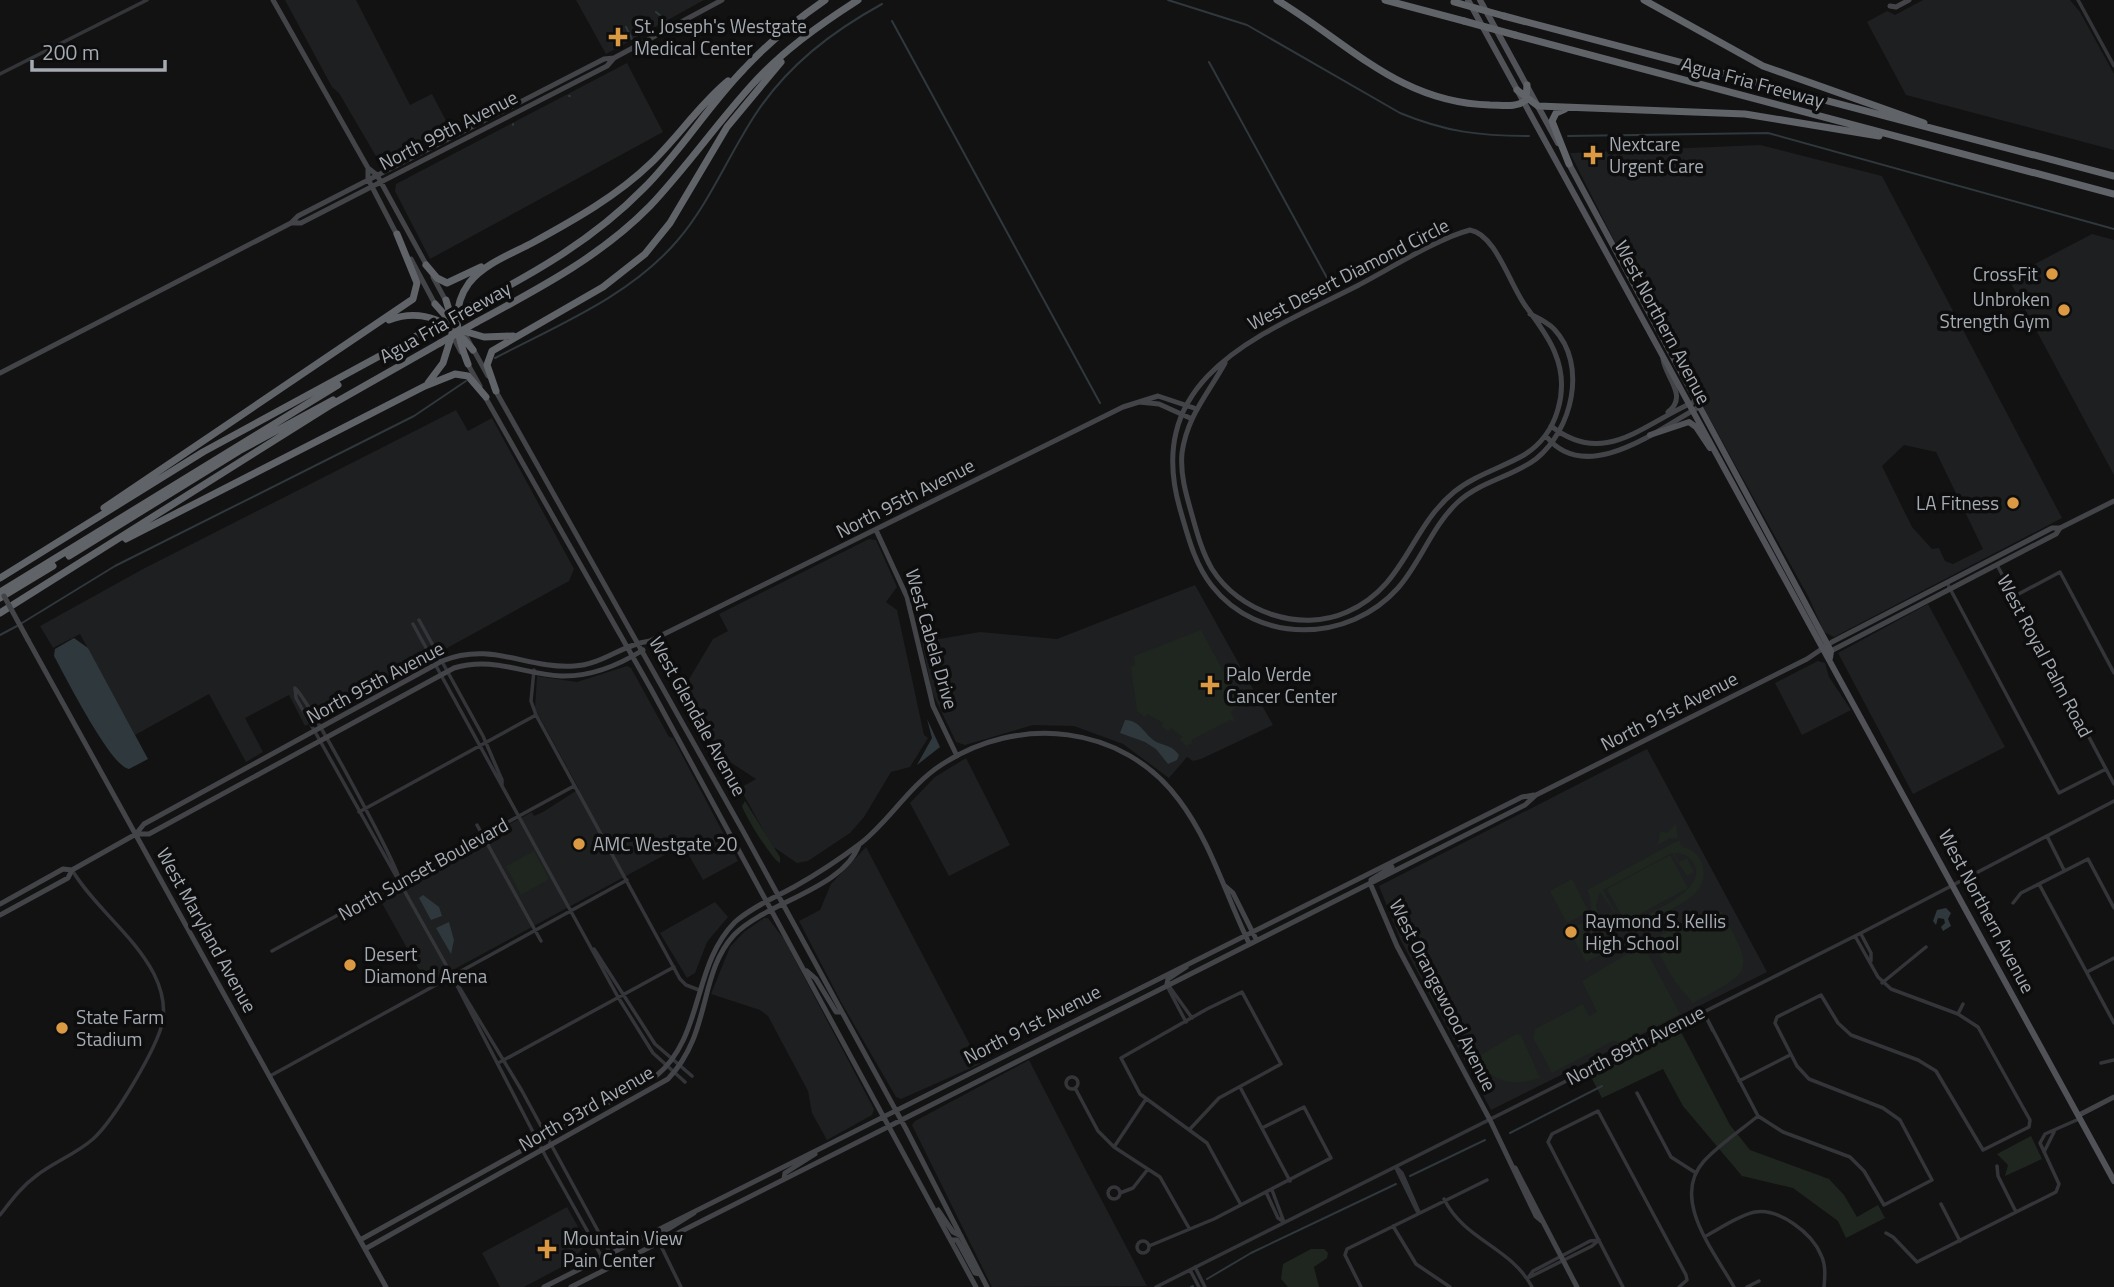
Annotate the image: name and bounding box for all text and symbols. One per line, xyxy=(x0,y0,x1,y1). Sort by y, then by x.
place label: St. Joseph's Westgate Medical Center xyxy=(634,11,807,62)
marker: St. Joseph's Westgate Medical Center xyxy=(608,27,628,47)
scale bar xyxy=(32,28,164,72)
text: 200 m xyxy=(42,36,99,68)
street label: Agua Fria Freeway xyxy=(1678,49,1828,115)
street label: North 99th Avenue xyxy=(373,82,522,177)
place label: Nextcare Urgent Care xyxy=(1609,129,1704,180)
marker: Nextcare Urgent Care xyxy=(1583,145,1603,165)
street label: West Desert Diamond Circle xyxy=(1242,210,1454,337)
street label: West Northern Avenue xyxy=(1608,235,1719,409)
place label: CrossFit xyxy=(1973,259,2038,288)
marker: CrossFit xyxy=(2044,266,2060,282)
street label: Agua Fria Freeway xyxy=(374,273,516,370)
place label: Unbroken Strength Gym xyxy=(1940,284,2050,335)
marker: Unbroken Strength Gym xyxy=(2056,302,2072,318)
street label: North 95th Avenue xyxy=(830,450,979,545)
place label: LA Fitness xyxy=(1916,488,1999,517)
marker: LA Fitness xyxy=(2005,495,2021,511)
street label: West Cabela Drive xyxy=(899,565,966,712)
street label: West Royal Palm Road xyxy=(1990,569,2101,742)
street label: West Glendale Avenue xyxy=(642,631,754,801)
street label: North 95th Avenue xyxy=(301,633,449,730)
place label: Palo Verde Cancer Center xyxy=(1226,659,1338,710)
street label: North 91st Avenue xyxy=(1595,663,1743,758)
marker: Palo Verde Cancer Center xyxy=(1200,675,1220,695)
street label: North Sunset Boulevard xyxy=(332,810,513,927)
street label: West Northern Avenue xyxy=(1932,824,2043,998)
place label: AMC Westgate 20 xyxy=(593,829,737,858)
marker: AMC Westgate 20 xyxy=(571,836,587,852)
street label: West Maryland Avenue xyxy=(150,842,265,1018)
street label: West Orangewood Avenue xyxy=(1382,894,1504,1096)
place label: Raymond S. Kellis High School xyxy=(1585,906,1726,957)
marker: Raymond S. Kellis High School xyxy=(1563,924,1579,940)
place label: Desert Diamond Arena xyxy=(364,939,488,990)
marker: Desert Diamond Arena xyxy=(342,957,358,973)
street label: North 91st Avenue xyxy=(958,976,1106,1071)
street label: North 89th Avenue xyxy=(1560,997,1709,1092)
place label: State Farm Stadium xyxy=(76,1002,164,1053)
marker: State Farm Stadium xyxy=(54,1020,70,1036)
street label: North 93rd Avenue xyxy=(513,1057,659,1158)
place label: Mountain View Pain Center xyxy=(563,1223,683,1274)
marker: Mountain View Pain Center xyxy=(537,1239,557,1259)

